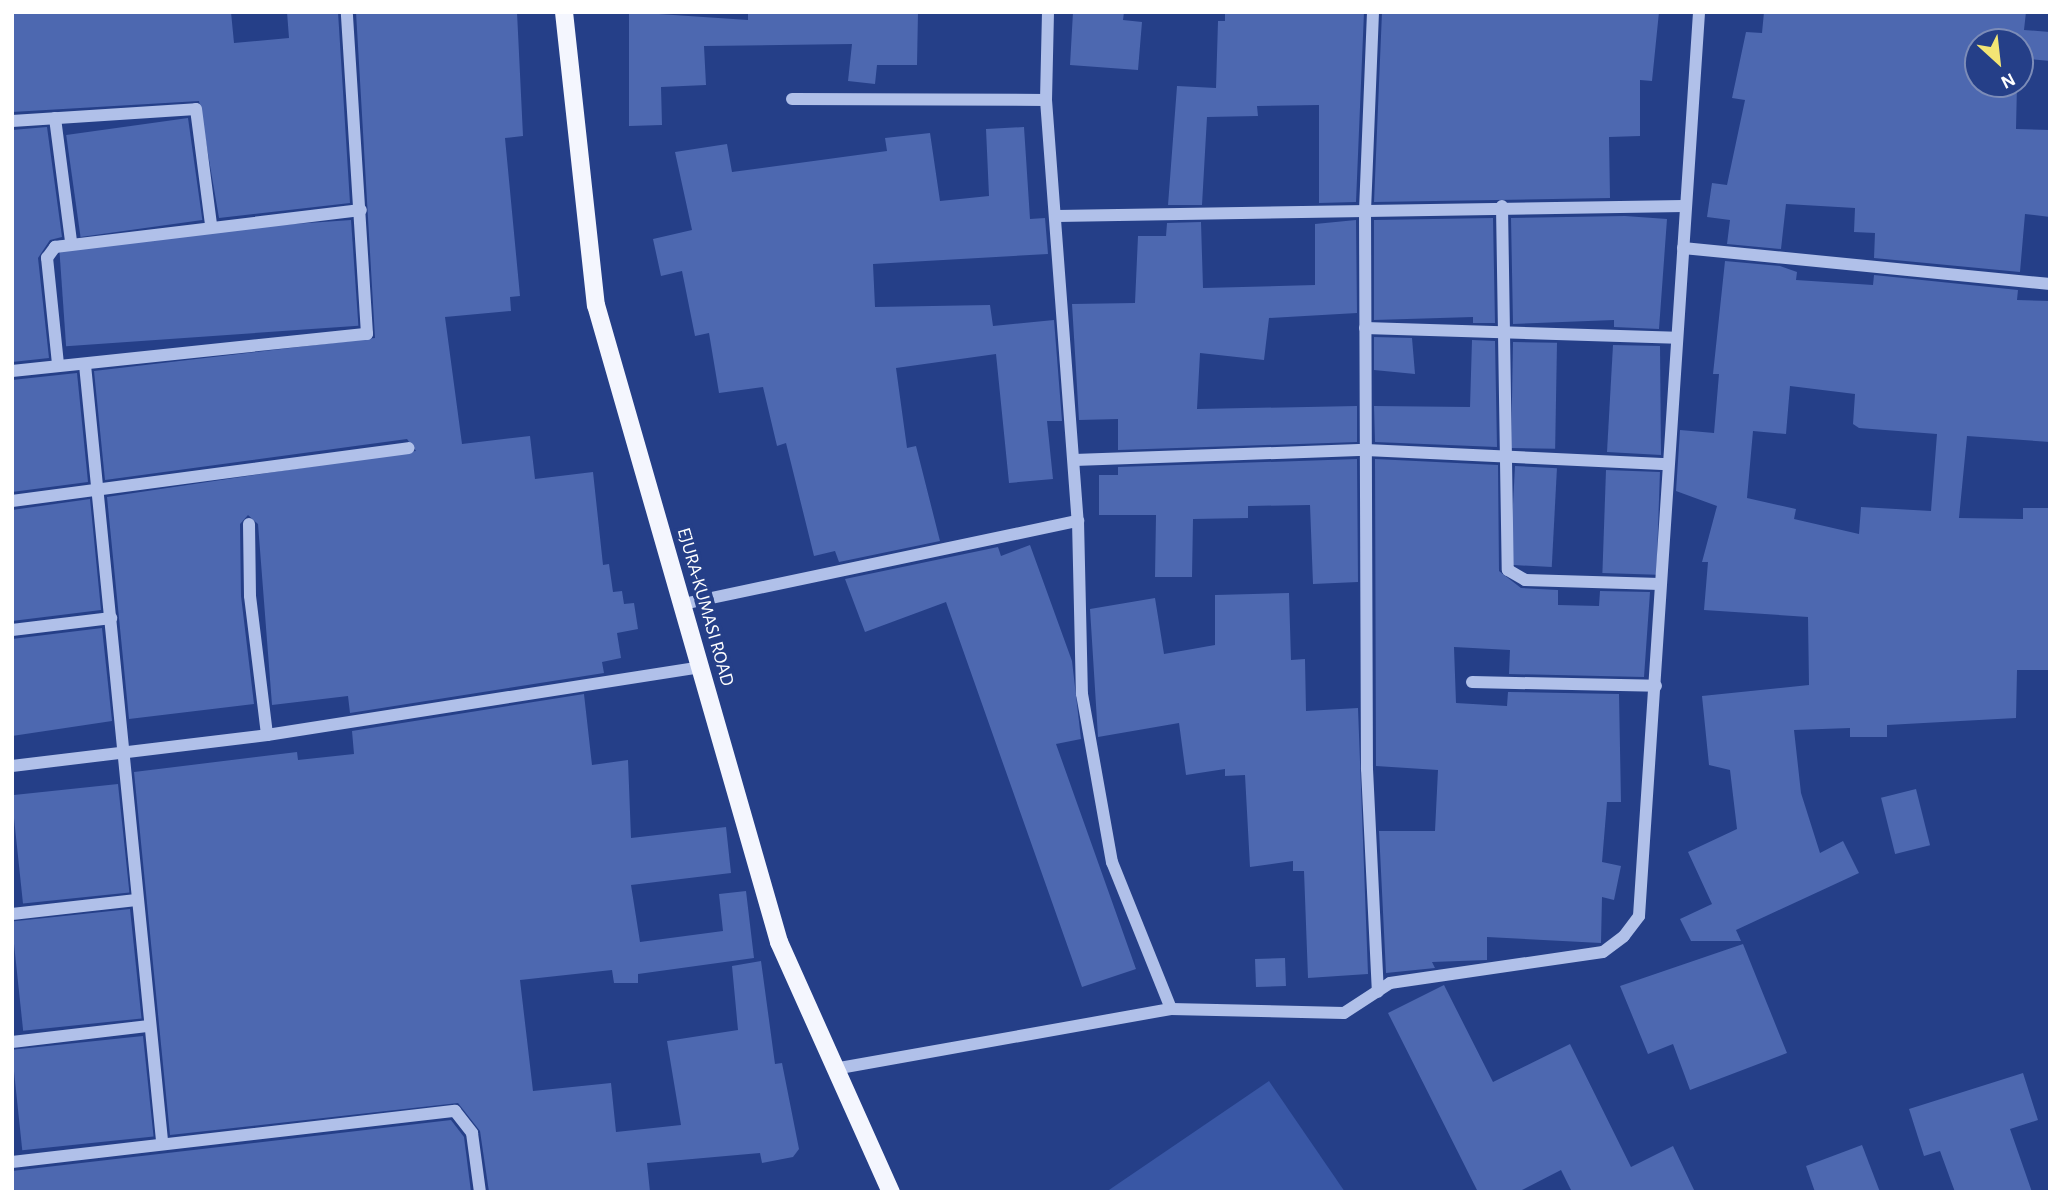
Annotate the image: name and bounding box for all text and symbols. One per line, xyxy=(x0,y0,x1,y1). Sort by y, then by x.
north arrow xyxy=(1964,28,2034,98)
text: N xyxy=(1998,69,2018,92)
street label: EJURA-KUMASI ROAD xyxy=(671,525,739,689)

